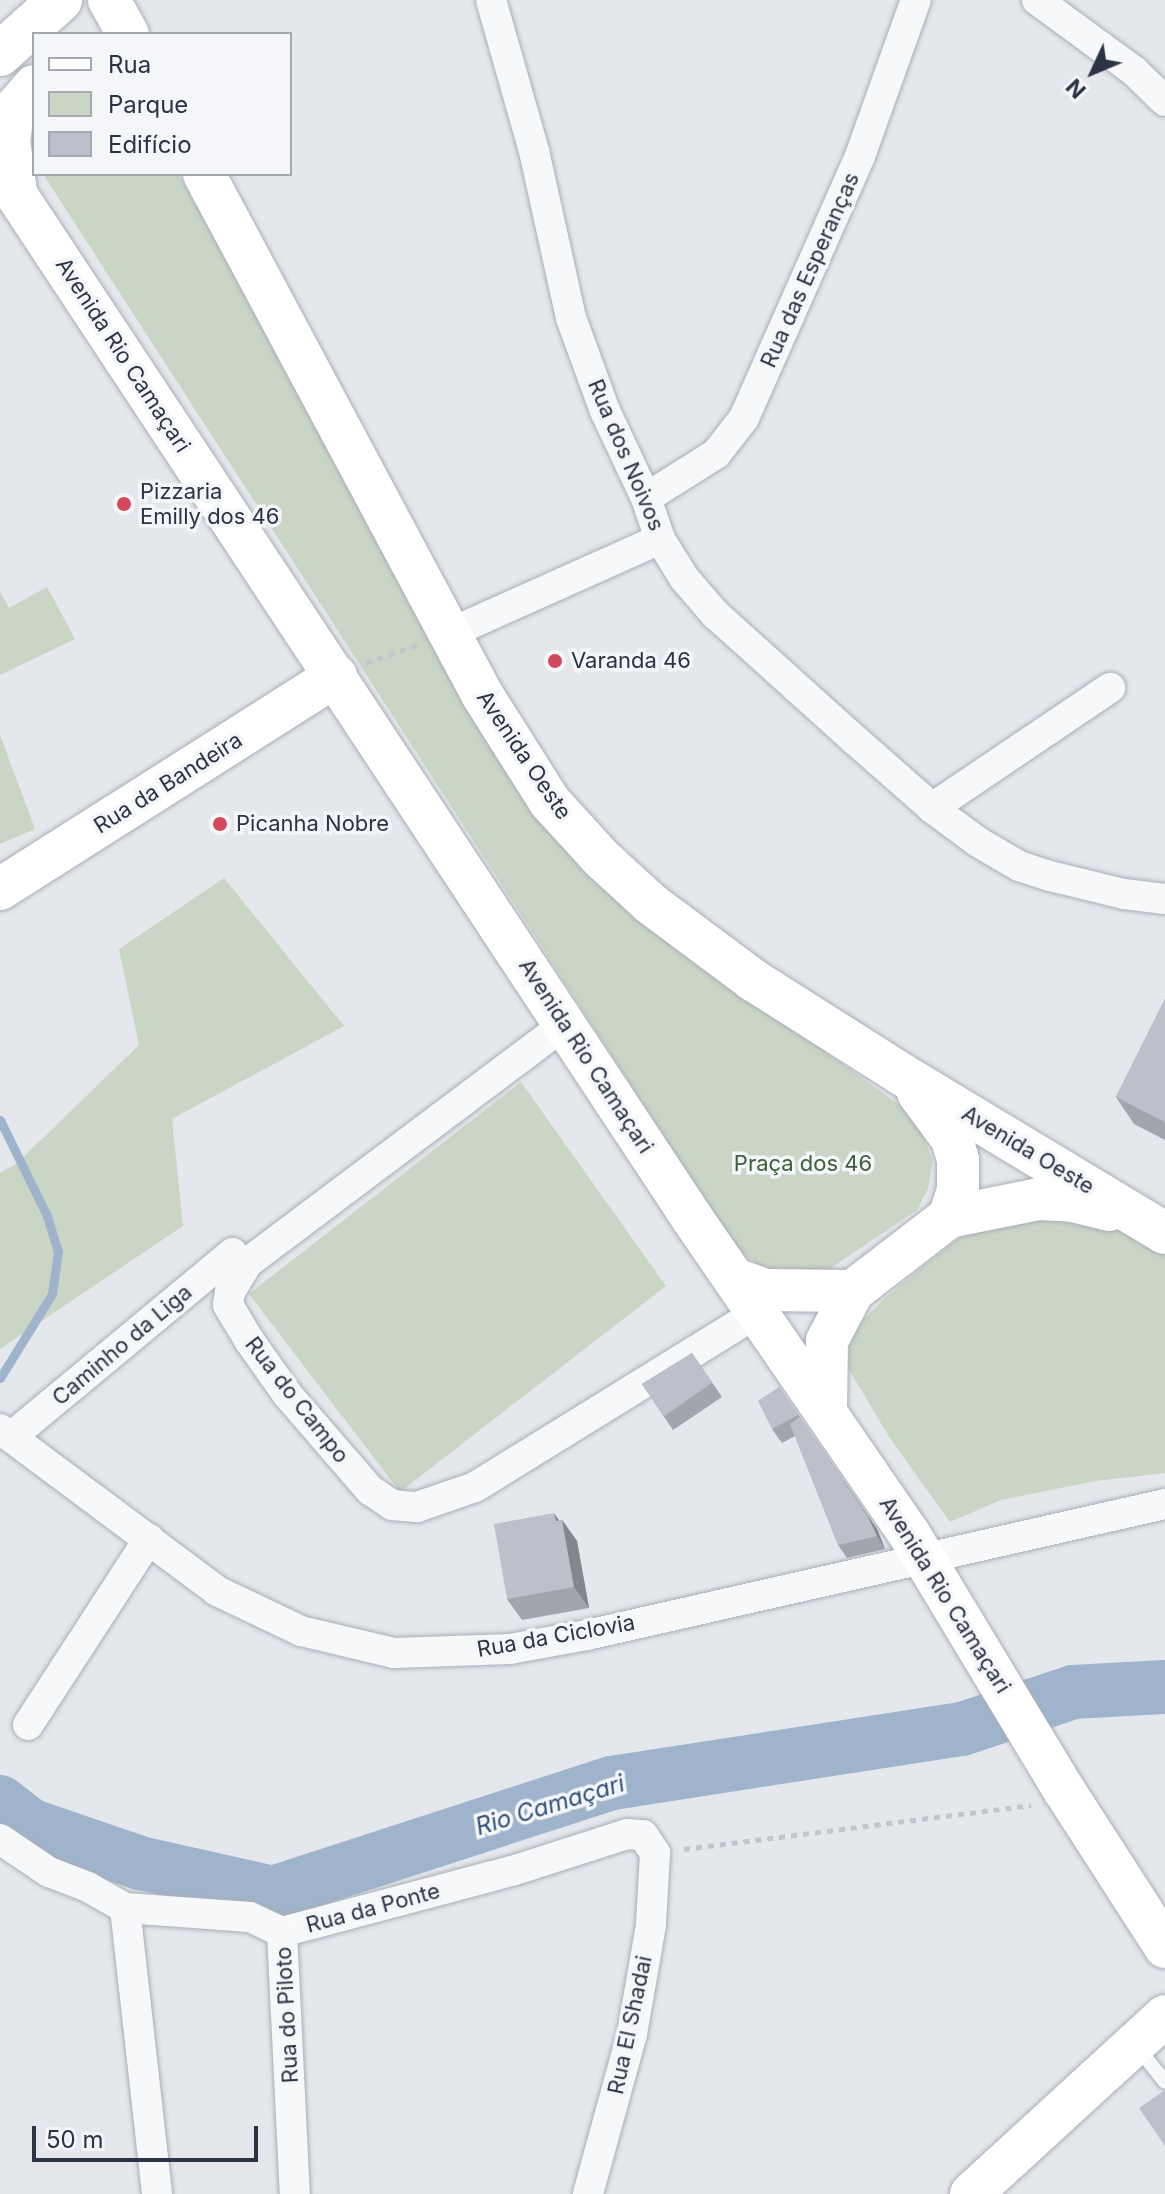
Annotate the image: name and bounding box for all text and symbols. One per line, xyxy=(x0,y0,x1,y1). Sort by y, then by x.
legend xyxy=(32,32,292,176)
north arrow xyxy=(1053,32,1133,112)
text: Rua xyxy=(108,50,151,79)
text: N xyxy=(1061,74,1091,104)
text: Parque xyxy=(108,90,188,119)
text: Edifício xyxy=(108,130,192,159)
street label: Rua das Esperanças xyxy=(755,168,865,372)
street label: Avenida Rio Camaçari xyxy=(50,253,196,457)
street label: Rua dos Noivos xyxy=(582,375,670,535)
place label: Pizzaria Emilly dos 46 xyxy=(140,478,279,530)
marker: Pizzaria Emilly dos 46 xyxy=(115,495,133,513)
place label: Varanda 46 xyxy=(571,648,691,674)
marker: Varanda 46 xyxy=(546,652,564,670)
street label: Avenida Oeste xyxy=(471,686,577,824)
street label: Rua da Bandeira xyxy=(89,727,247,839)
place label: Picanha Nobre xyxy=(236,811,389,837)
marker: Picanha Nobre xyxy=(211,815,229,833)
street label: Avenida Rio Camaçari xyxy=(513,954,659,1158)
street label: Avenida Oeste xyxy=(957,1100,1099,1200)
park label: Praça dos 46 xyxy=(734,1151,872,1177)
street label: Caminho da Liga xyxy=(47,1279,197,1411)
street label: Rua do Campo xyxy=(240,1332,354,1468)
street label: Avenida Rio Camaçari xyxy=(874,1492,1016,1698)
street label: Rua da Ciclovia xyxy=(475,1609,637,1663)
water label: Rio Camaçari xyxy=(472,1769,628,1841)
street label: Rua da Ponte xyxy=(303,1877,443,1939)
street label: Rua do Piloto xyxy=(270,1946,304,2084)
street label: Rua El Shadai xyxy=(602,1953,658,2097)
scale bar xyxy=(36,2110,262,2160)
text: 50 m xyxy=(46,2125,104,2154)

